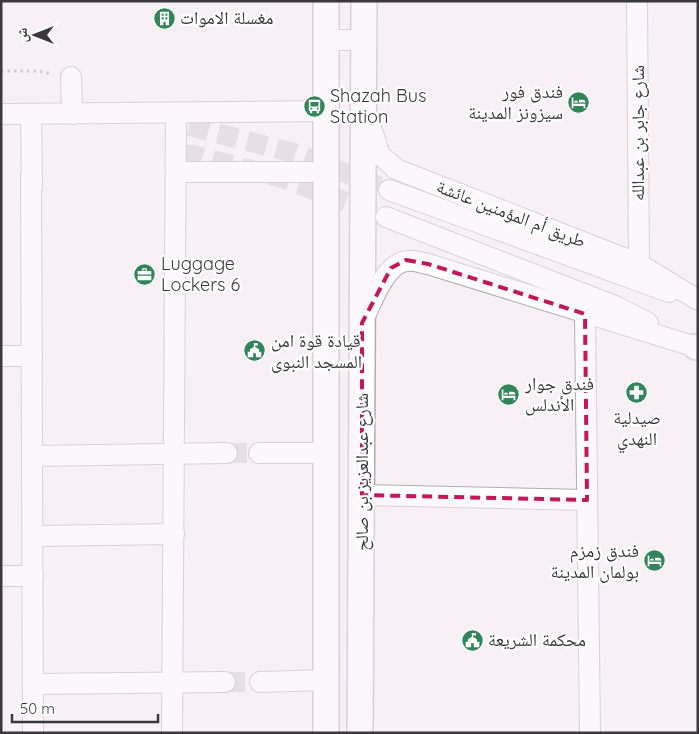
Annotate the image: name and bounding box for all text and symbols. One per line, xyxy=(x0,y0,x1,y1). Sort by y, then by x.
building icon: مغسلة الاموات xyxy=(152,6,176,30)
place label: مغسلة الاموات xyxy=(180,6,273,29)
north arrow xyxy=(10,10,60,60)
text: ش xyxy=(13,27,31,42)
street label: شارع جابر بن عبدالله xyxy=(626,65,649,201)
place label: فندق فور سيزونز المدينة xyxy=(468,80,563,124)
place label: Shazah Bus Station xyxy=(330,84,426,128)
hotel icon: فندق فور سيزونز المدينة xyxy=(567,90,591,114)
bus stop icon: Shazah Bus Station xyxy=(302,94,326,118)
street label: طريق أم المؤمنين عائشة xyxy=(433,175,589,253)
place label: Luggage Lockers 6 xyxy=(161,252,240,296)
office icon: Luggage Lockers 6 xyxy=(133,262,157,286)
place label: قيادة قوة امن المسجد النبوى xyxy=(271,329,362,373)
public building icon: قيادة قوة امن المسجد النبوى xyxy=(243,339,267,363)
place label: فندق جوار الأندلس xyxy=(524,372,594,416)
pharmacy icon: صيدلية النهدي xyxy=(625,381,649,405)
hotel icon: فندق جوار الأندلس xyxy=(497,382,521,406)
street label: شارع عبدالعزيز بن صالح xyxy=(350,393,374,551)
place label: صيدلية النهدي xyxy=(613,406,661,454)
place label: فندق زمزم بولمان المدينة xyxy=(551,539,639,583)
hotel icon: فندق زمزم بولمان المدينة xyxy=(643,549,667,573)
public building icon: محكمة الشريعة xyxy=(460,628,484,652)
place label: محكمة الشريعة xyxy=(488,628,586,651)
scale bar xyxy=(12,692,159,724)
text: 50 m xyxy=(20,699,55,718)

